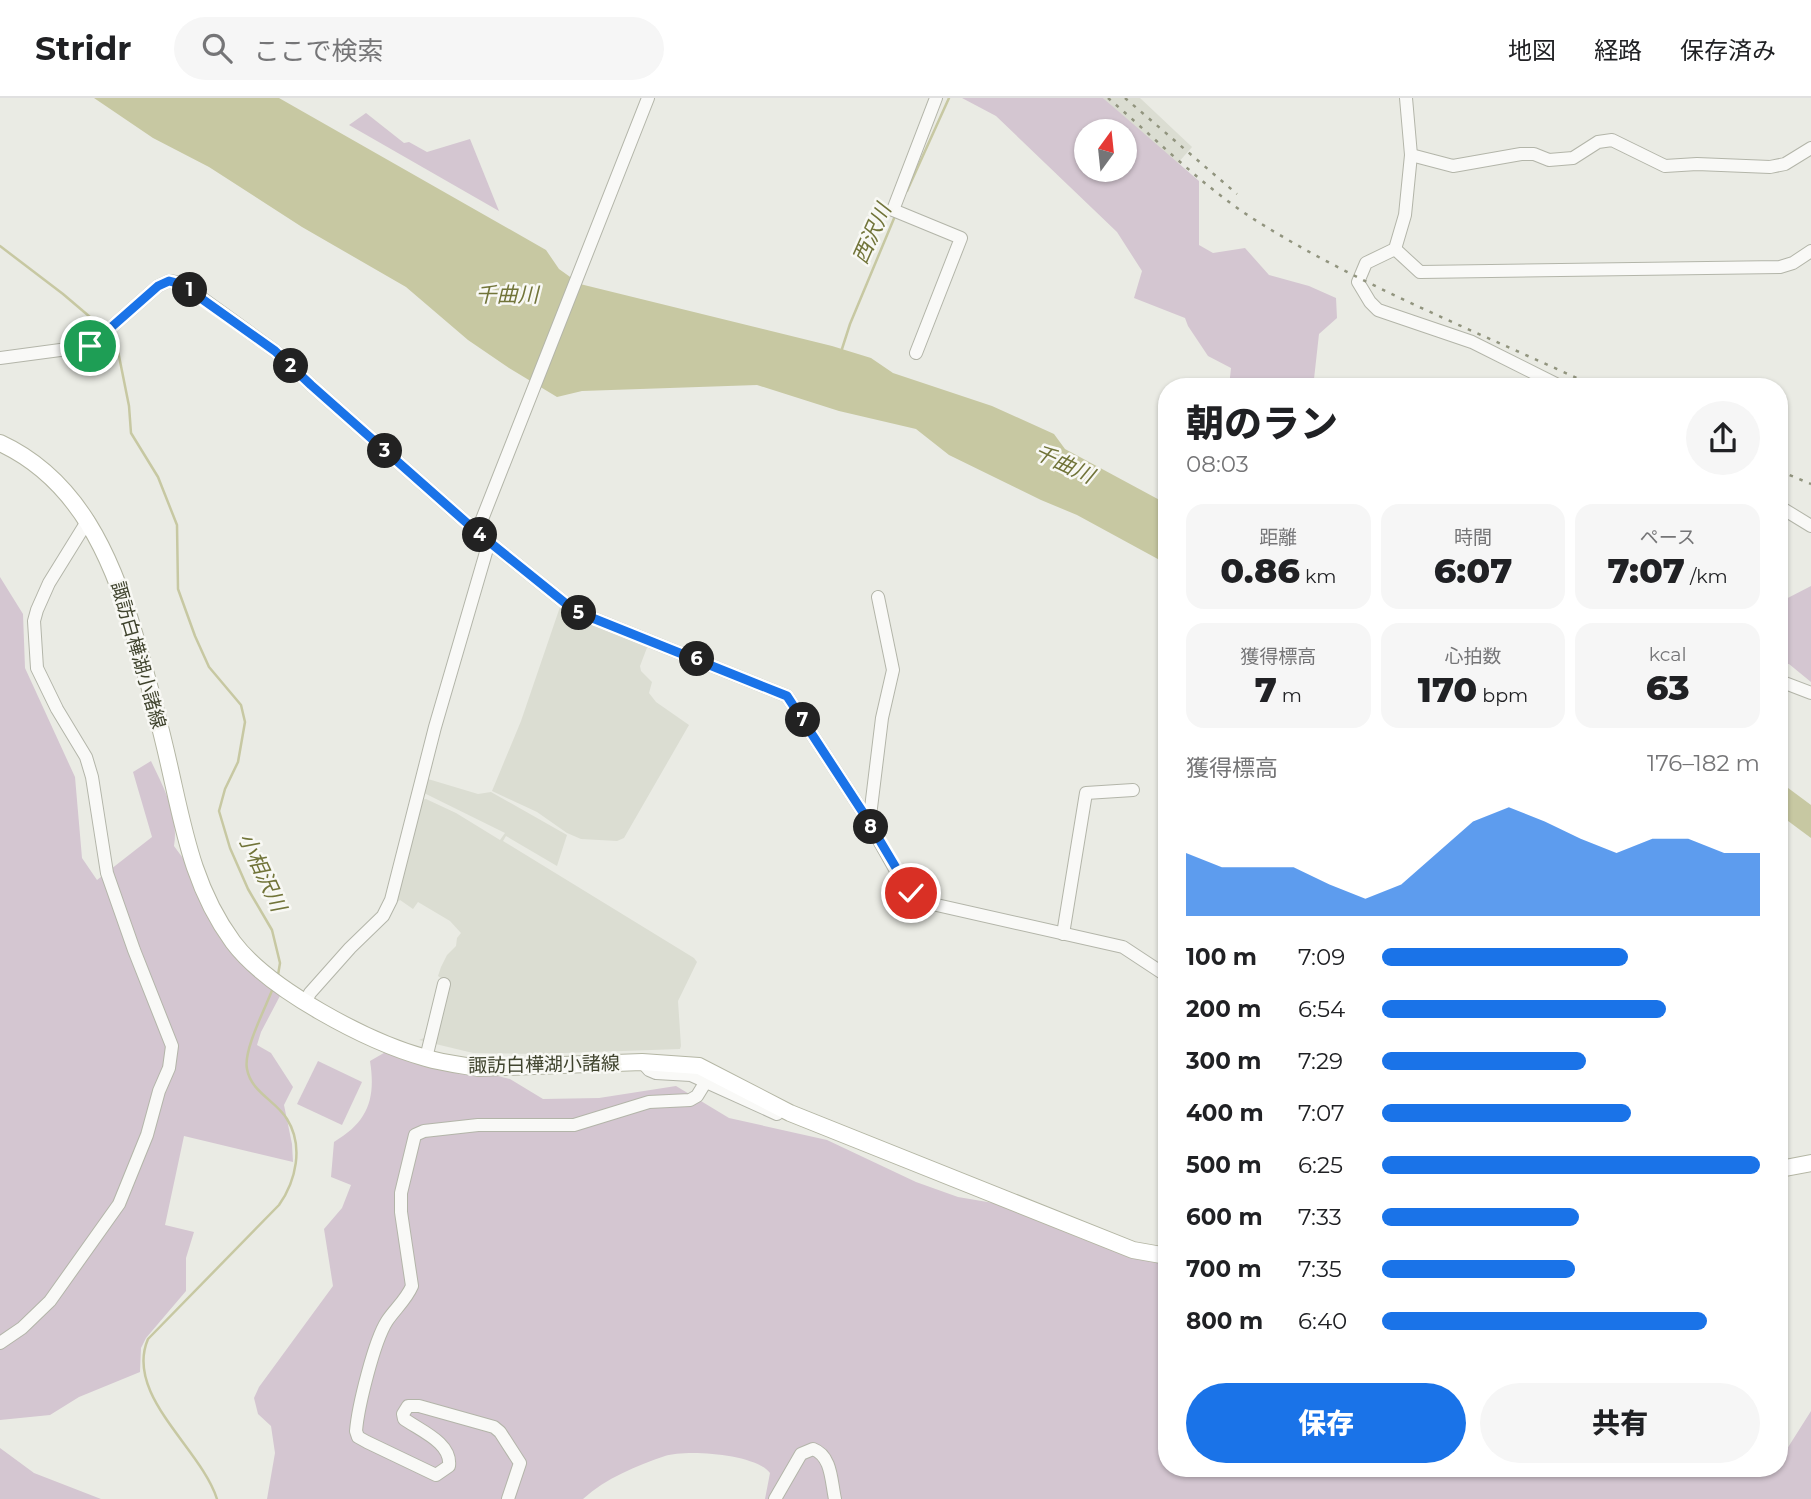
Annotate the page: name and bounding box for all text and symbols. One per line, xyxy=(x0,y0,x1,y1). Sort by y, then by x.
search box xyxy=(174,17,664,80)
text: Stridr xyxy=(35,28,132,68)
icon: search xyxy=(198,29,236,67)
text: ここで検索 xyxy=(254,35,384,67)
text: 地図 xyxy=(1508,36,1556,65)
text: 経路 xyxy=(1594,36,1642,65)
text: 保存済み xyxy=(1680,36,1776,65)
north arrow xyxy=(1074,119,1138,182)
map controls xyxy=(1074,119,1137,182)
water label: 西沢川 xyxy=(847,198,897,268)
pin: 1 xyxy=(172,272,208,308)
text: 1 xyxy=(186,278,193,301)
water label: 千曲川 xyxy=(476,282,540,307)
pin xyxy=(60,316,120,376)
icon: arrive xyxy=(71,327,109,365)
pin: 2 xyxy=(274,348,308,384)
text: 2 xyxy=(285,354,296,377)
text: 朝のラン xyxy=(1186,400,1338,447)
button: share xyxy=(1686,401,1760,475)
pin: 3 xyxy=(368,434,402,468)
text: 3 xyxy=(379,439,390,462)
water label: 千曲川 xyxy=(1030,439,1100,489)
text: 08:03 xyxy=(1186,450,1249,478)
pin: 4 xyxy=(462,518,498,552)
text: 4 xyxy=(473,523,486,546)
text: 距離 xyxy=(1259,526,1297,549)
text: 時間 xyxy=(1454,526,1492,549)
text: ペース xyxy=(1640,526,1696,549)
text: 0.86 xyxy=(1220,549,1300,592)
text: 6:07 xyxy=(1434,549,1512,592)
text: 7:07 xyxy=(1608,549,1685,592)
text: km xyxy=(1300,565,1336,588)
text: /km xyxy=(1685,565,1728,588)
street label: 諏訪白樺湖小諸線 xyxy=(107,579,171,731)
pin: 5 xyxy=(562,596,596,630)
text: 5 xyxy=(573,601,584,624)
pin: 6 xyxy=(680,642,714,676)
text: kcal xyxy=(1649,643,1687,666)
text: 獲得標高 xyxy=(1240,645,1316,668)
text: 心拍数 xyxy=(1444,645,1502,668)
text: 6 xyxy=(690,647,703,670)
text: 63 xyxy=(1646,666,1690,709)
text: 7 xyxy=(1255,668,1277,711)
text: 170 xyxy=(1418,668,1477,711)
text: m xyxy=(1277,684,1302,707)
text: bpm xyxy=(1477,684,1528,707)
pin: 7 xyxy=(786,702,820,738)
text: 7 xyxy=(797,708,808,731)
text: 176–182 m xyxy=(1647,749,1760,777)
text: 獲得標高 xyxy=(1186,754,1278,782)
pin: 8 xyxy=(854,810,888,844)
text: 8 xyxy=(864,815,877,838)
water label: 小相沢川 xyxy=(233,828,292,917)
pin xyxy=(881,863,941,923)
icon: check xyxy=(892,874,930,912)
text: 100 m xyxy=(1186,943,1257,971)
text: 7:09 xyxy=(1298,943,1345,971)
text: 200 m xyxy=(1186,995,1261,1023)
text: 6:54 xyxy=(1298,995,1345,1023)
text: 300 m xyxy=(1186,1047,1262,1075)
text: 7:29 xyxy=(1298,1047,1343,1075)
street label: 諏訪白樺湖小諸線 xyxy=(468,1052,620,1077)
text: 400 m xyxy=(1186,1099,1264,1127)
text: 7:07 xyxy=(1298,1099,1345,1127)
text: 500 m xyxy=(1186,1151,1262,1179)
text: 6:25 xyxy=(1298,1151,1343,1179)
text: 600 m xyxy=(1186,1203,1263,1231)
text: 7:33 xyxy=(1298,1203,1342,1231)
text: 700 m xyxy=(1186,1255,1262,1283)
text: 7:35 xyxy=(1298,1255,1342,1283)
text: 800 m xyxy=(1186,1307,1263,1335)
text: 6:40 xyxy=(1298,1307,1347,1335)
button: 保存 xyxy=(1186,1383,1466,1463)
button: 共有 xyxy=(1480,1383,1760,1463)

